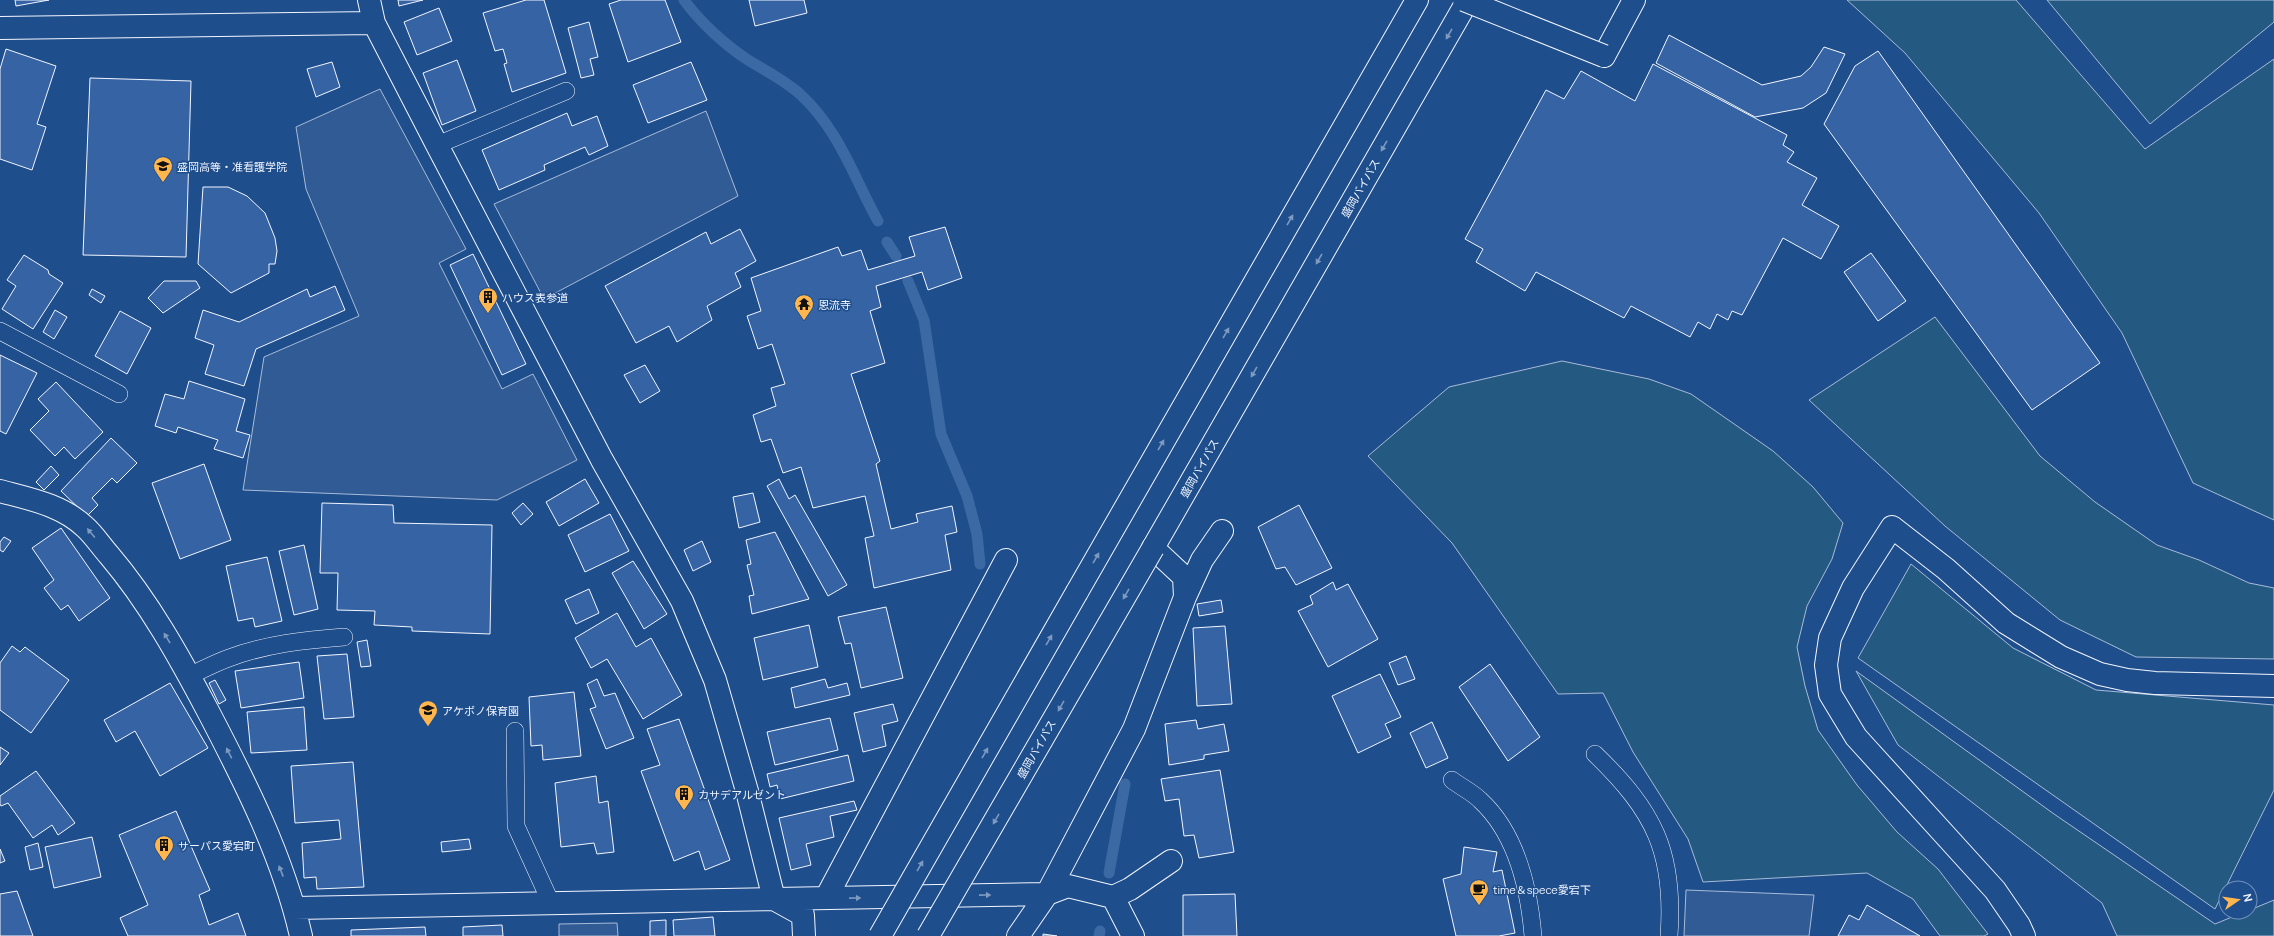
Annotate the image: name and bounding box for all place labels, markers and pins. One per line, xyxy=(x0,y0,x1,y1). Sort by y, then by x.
school or university icon: 盛岡高等・准看護学院 xyxy=(152,155,174,183)
place label: 盛岡高等・准看護学院 xyxy=(177,159,287,174)
building icon: ハウス表参道 xyxy=(477,286,499,314)
place label: ハウス表参道 xyxy=(502,290,568,305)
temple icon: 恩流寺 xyxy=(793,293,815,321)
place label: 恩流寺 xyxy=(818,297,851,312)
school or university icon: アケボノ保育園 xyxy=(417,699,439,727)
place label: アケボノ保育園 xyxy=(442,703,519,718)
building icon: カサデアルゼント xyxy=(673,783,695,811)
place label: カサデアルゼント xyxy=(698,787,786,802)
building icon: サーパス愛宕町 xyxy=(153,834,175,862)
place label: サーパス愛宕町 xyxy=(178,838,255,853)
cafe icon: time＆spece愛宕下 xyxy=(1468,878,1490,906)
place label: time＆spece愛宕下 xyxy=(1493,882,1591,897)

